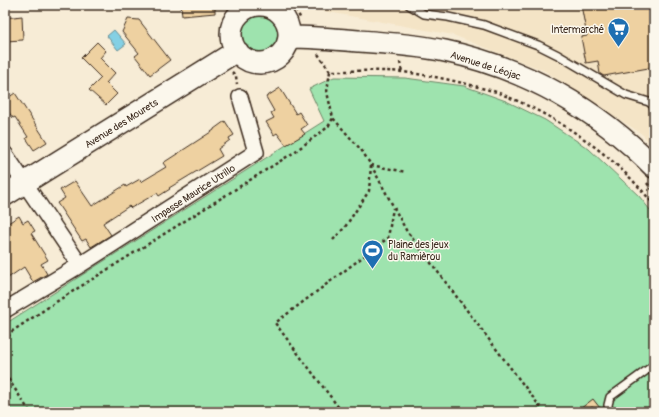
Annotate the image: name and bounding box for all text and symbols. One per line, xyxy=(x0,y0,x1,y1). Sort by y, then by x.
supermarket icon: Intermarché xyxy=(606,16,632,49)
place label: Intermarché xyxy=(551,24,604,36)
street label: Avenue de Léojac xyxy=(449,49,522,83)
street label: Avenue des Mourets xyxy=(83,96,161,151)
street label: Impasse Maurice Utrillo xyxy=(149,162,238,225)
sports icon: Plaine des jeux du Ramièrou xyxy=(359,237,385,270)
place label: Plaine des jeux du Ramièrou xyxy=(388,239,449,263)

